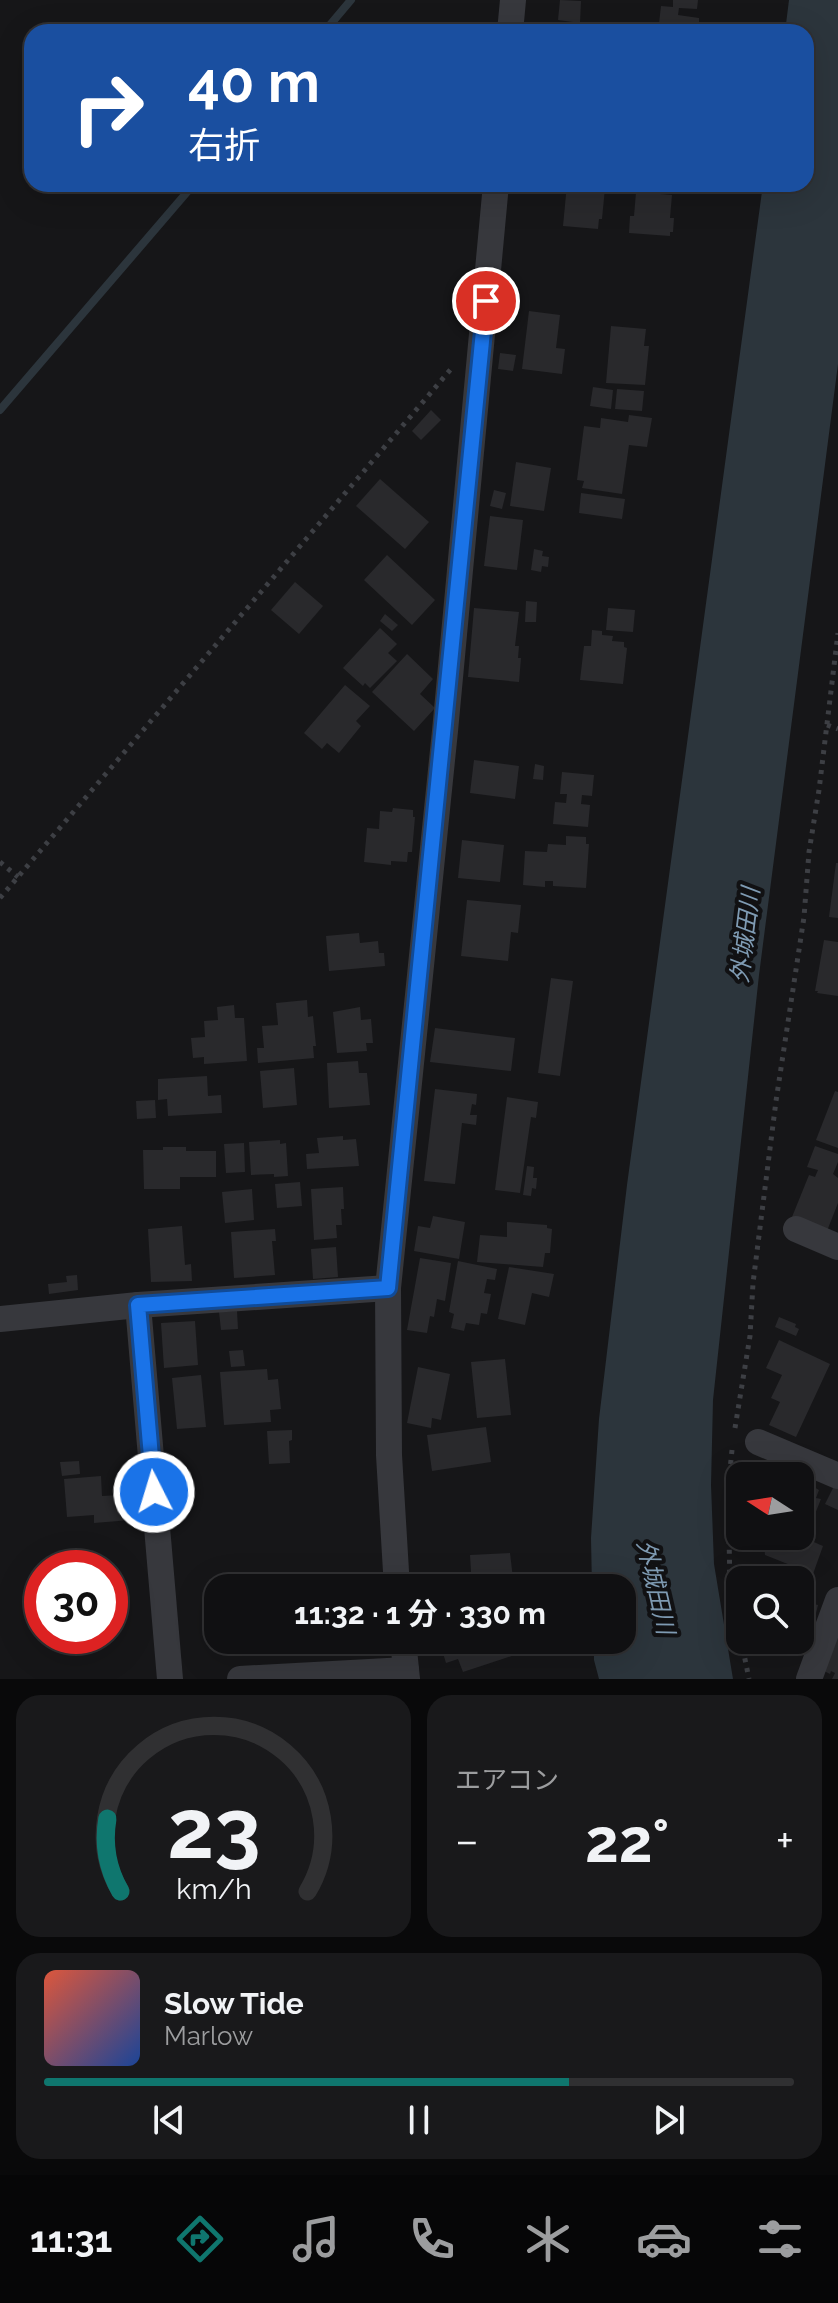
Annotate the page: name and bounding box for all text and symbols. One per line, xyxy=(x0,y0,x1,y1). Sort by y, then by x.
text: 40 m xyxy=(188,49,320,115)
icon: right xyxy=(56,56,160,160)
text: 右折 xyxy=(188,124,260,166)
pin xyxy=(452,267,520,335)
icon: arrive xyxy=(464,279,508,323)
water label: 外城田川 xyxy=(725,883,766,984)
position arrow xyxy=(112,1450,196,1534)
north arrow xyxy=(726,1462,814,1550)
map controls xyxy=(726,1462,814,1654)
water label: 外城田川 xyxy=(631,1537,682,1640)
speed limit sign: 30 xyxy=(24,1550,128,1654)
button: search xyxy=(726,1566,814,1654)
text: 11:32 · 1 分 · 330 m xyxy=(294,1596,546,1631)
text: エアコン xyxy=(455,1765,559,1795)
text: 23 xyxy=(167,1780,260,1877)
text: 22° xyxy=(585,1806,669,1876)
text: − xyxy=(455,1815,479,1866)
text: + xyxy=(776,1815,794,1866)
text: km/h xyxy=(176,1872,251,1906)
text: Slow Tide xyxy=(164,1986,304,2021)
text: Marlow xyxy=(164,2021,253,2051)
icon: previous xyxy=(147,2098,191,2142)
icon: pause xyxy=(397,2098,441,2142)
icon: next xyxy=(647,2098,691,2142)
icon: directions xyxy=(172,2211,228,2267)
icon: music xyxy=(288,2211,344,2267)
icon: phone xyxy=(404,2211,460,2267)
icon: climate xyxy=(520,2211,576,2267)
icon: car xyxy=(636,2211,692,2267)
icon: filters xyxy=(752,2211,808,2267)
text: 11:31 xyxy=(30,2218,112,2260)

